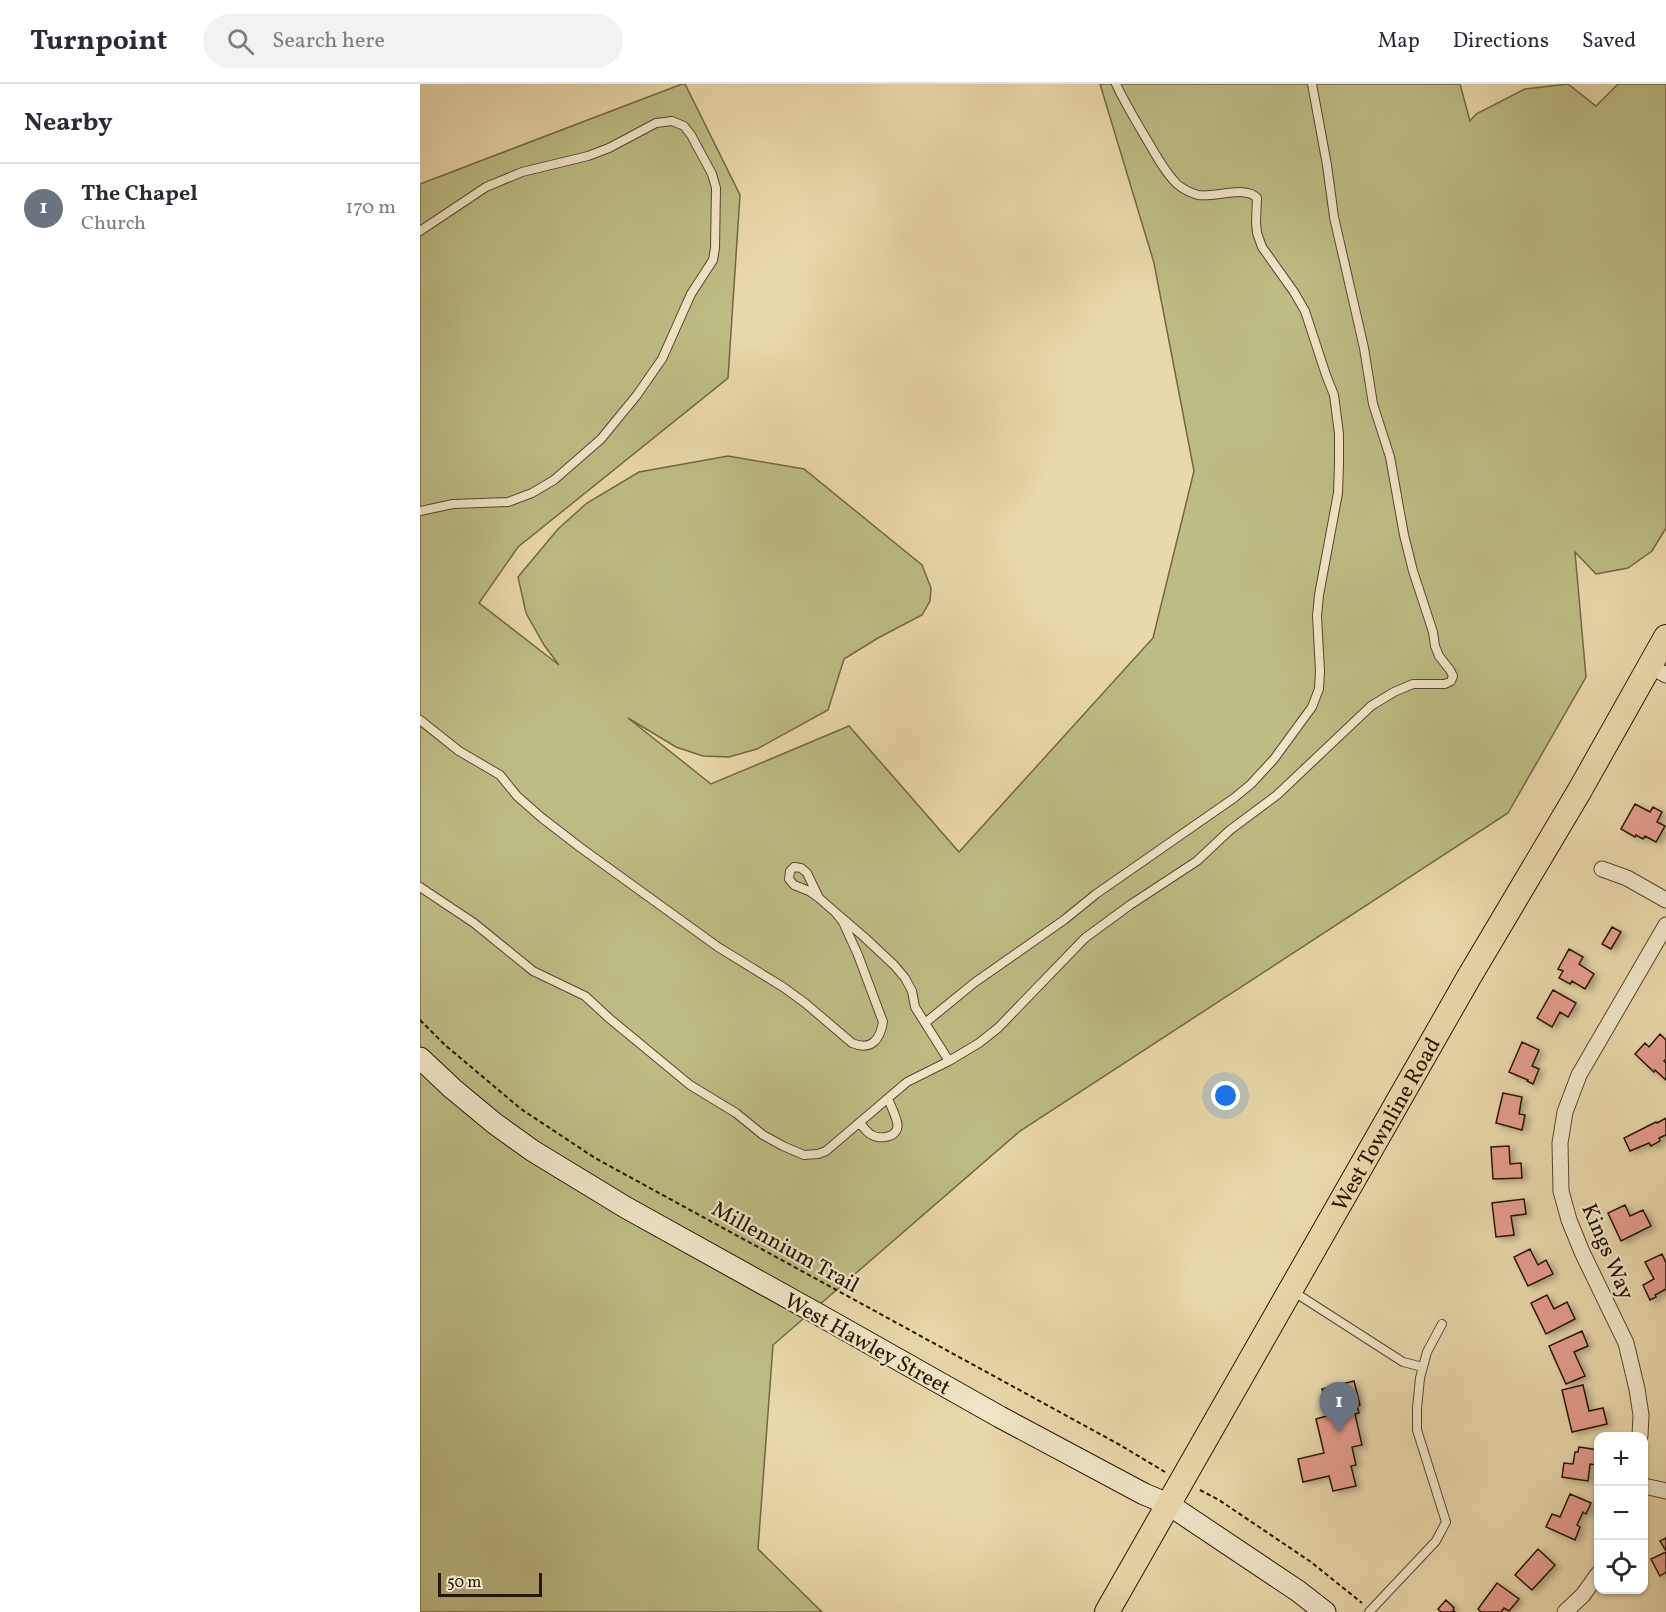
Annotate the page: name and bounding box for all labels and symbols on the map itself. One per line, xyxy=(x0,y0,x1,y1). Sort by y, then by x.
street label: West Townline Road xyxy=(1326,1032,1449,1218)
your location xyxy=(1211,1081,1240,1110)
street label: Millennium Trail xyxy=(705,1195,864,1302)
street label: Kings Way xyxy=(1573,1199,1641,1305)
street label: West Hawley Street xyxy=(778,1286,956,1404)
pin: 1 xyxy=(1320,1382,1358,1432)
scale bar xyxy=(438,1570,542,1598)

